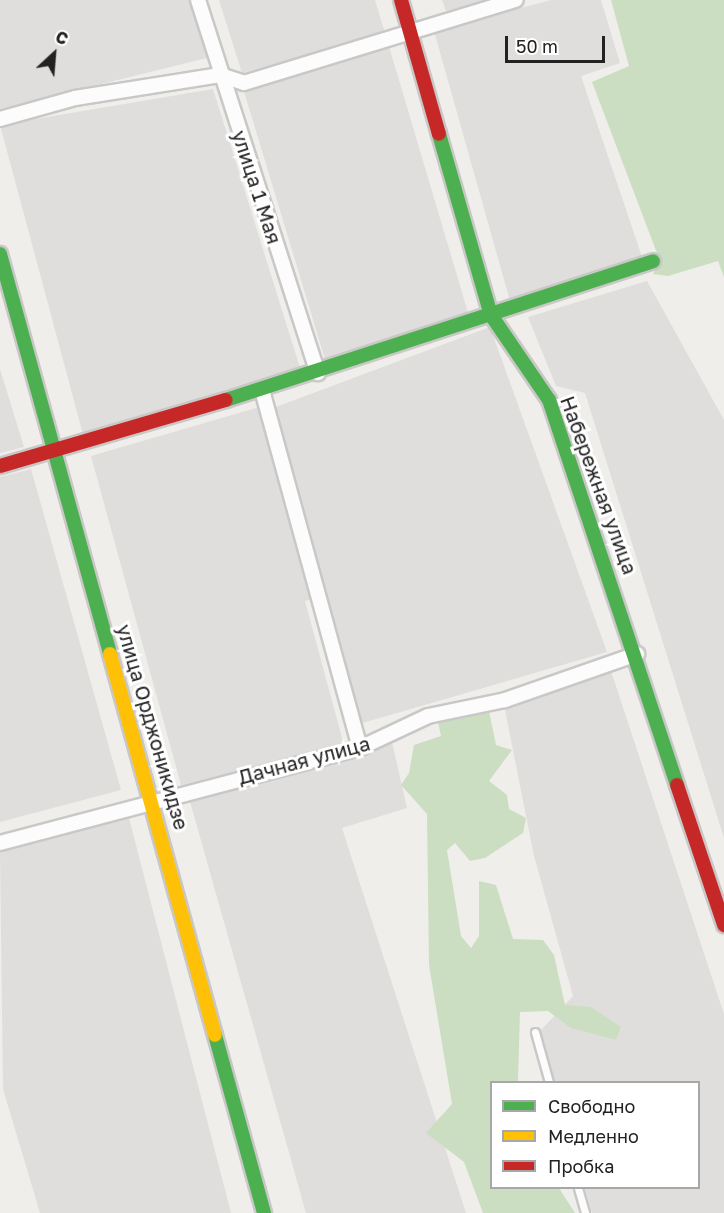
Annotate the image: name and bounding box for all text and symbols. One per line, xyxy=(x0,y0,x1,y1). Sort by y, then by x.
north arrow xyxy=(24,24,84,84)
scale bar xyxy=(508,24,608,62)
text: С xyxy=(52,26,71,49)
text: 50 m xyxy=(516,35,558,57)
street label: улица 1 Мая xyxy=(227,127,287,247)
street label: Набережная улица xyxy=(556,393,642,577)
street label: улица Орджоникидзе xyxy=(112,621,194,833)
street label: Дачная улица xyxy=(235,731,373,789)
legend xyxy=(490,1081,700,1189)
text: Свободно xyxy=(548,1095,635,1117)
text: Медленно xyxy=(548,1125,639,1147)
text: Пробка xyxy=(548,1155,614,1177)

